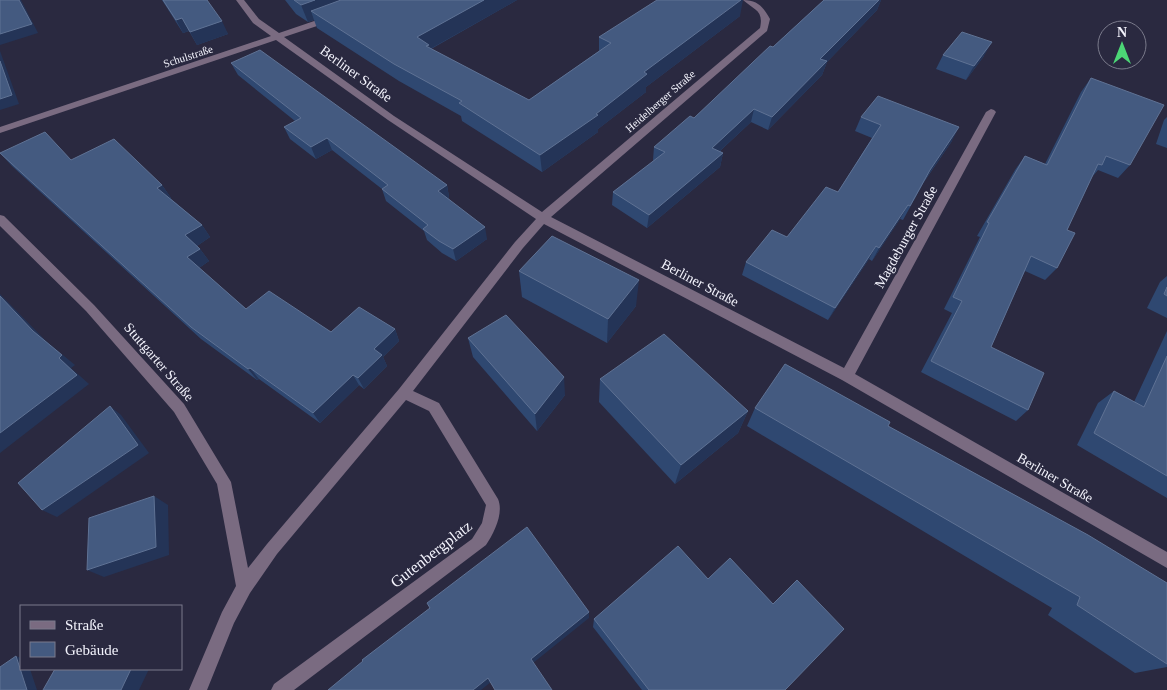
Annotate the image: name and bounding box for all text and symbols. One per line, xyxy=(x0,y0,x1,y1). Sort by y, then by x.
north arrow xyxy=(1097,20,1147,70)
text: N xyxy=(1117,25,1127,40)
street label: Schulstraße xyxy=(162,42,214,70)
street label: Berliner Straße xyxy=(317,43,395,105)
street label: Heidelberger Straße xyxy=(623,68,697,134)
street label: Magdeburger Straße xyxy=(872,183,940,291)
street label: Berliner Straße xyxy=(659,256,741,310)
street label: Stuttgarter Straße xyxy=(121,320,197,404)
street label: Berliner Straße xyxy=(1014,450,1096,506)
street label: Gutenbergplatz xyxy=(387,517,476,592)
legend xyxy=(20,605,182,670)
text: Straße xyxy=(65,617,104,633)
text: Gebäude xyxy=(65,642,119,658)

